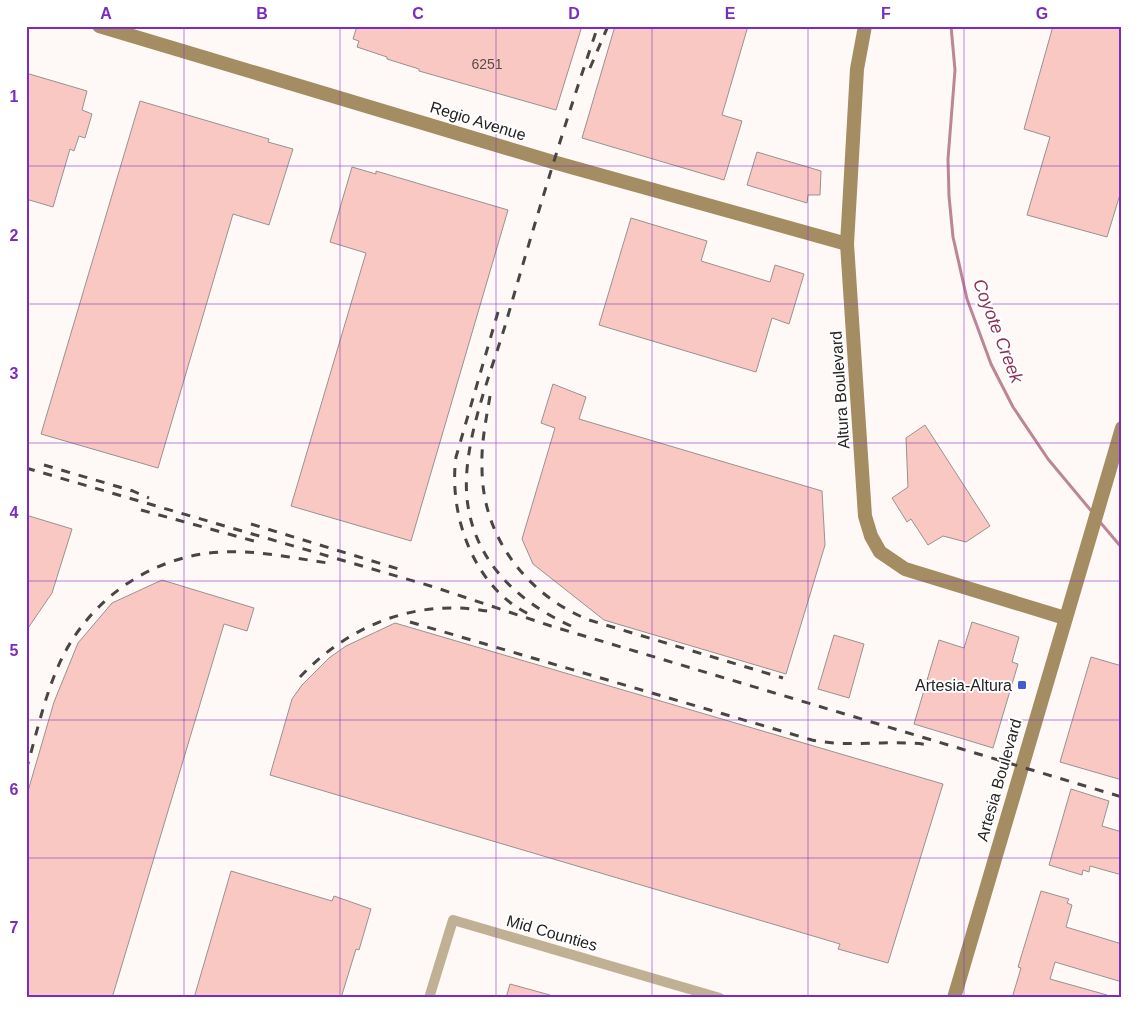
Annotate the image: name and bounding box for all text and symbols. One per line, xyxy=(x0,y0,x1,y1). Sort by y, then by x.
text: A xyxy=(100,5,112,22)
text: B xyxy=(256,5,268,22)
text: C xyxy=(412,5,424,22)
text: D xyxy=(568,5,580,22)
text: E xyxy=(725,5,736,22)
text: F xyxy=(881,5,891,22)
text: G xyxy=(1036,5,1048,22)
house number: 6251 xyxy=(471,56,503,72)
text: 1 xyxy=(10,88,19,105)
street label: Regio Avenue xyxy=(428,98,528,144)
text: 2 xyxy=(10,227,19,244)
water label: Coyote Creek xyxy=(969,276,1027,387)
street label: Altura Boulevard xyxy=(827,330,853,450)
text: 3 xyxy=(10,365,19,382)
text: 4 xyxy=(10,504,19,521)
text: 5 xyxy=(10,642,19,659)
place label: Artesia-Altura xyxy=(915,677,1012,694)
marker: Artesia-Altura xyxy=(1016,679,1028,691)
street label: Artesia Boulevard xyxy=(973,717,1025,843)
text: 6 xyxy=(10,781,19,798)
street label: Mid Counties xyxy=(505,912,599,954)
text: 7 xyxy=(10,919,19,936)

